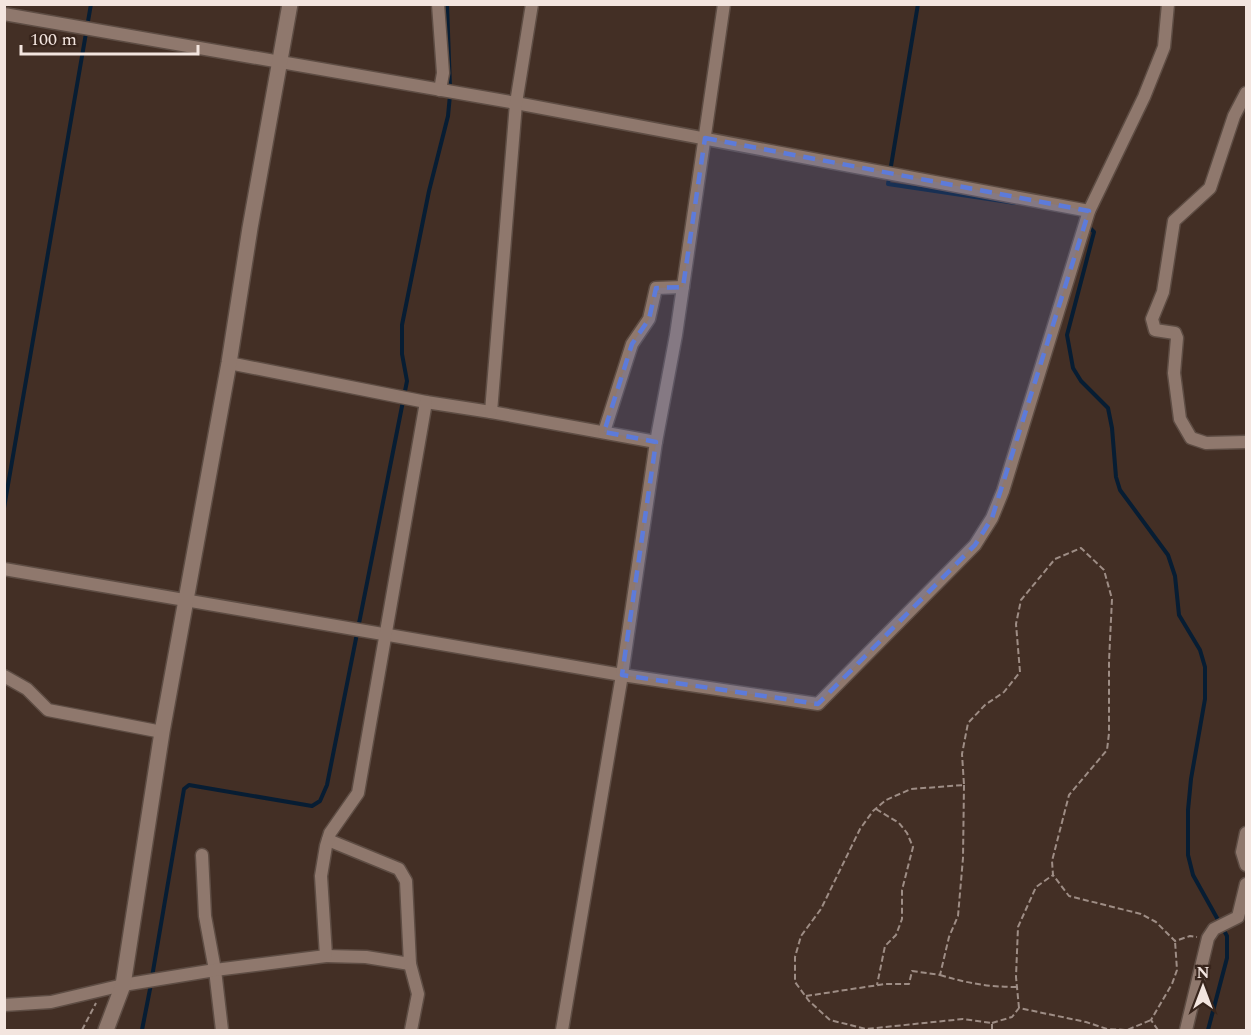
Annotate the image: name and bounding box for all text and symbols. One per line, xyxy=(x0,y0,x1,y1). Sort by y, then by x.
scale bar xyxy=(21,18,198,56)
text: 100 m xyxy=(30,26,77,53)
north arrow xyxy=(1173,957,1233,1017)
text: N xyxy=(1196,961,1210,985)

